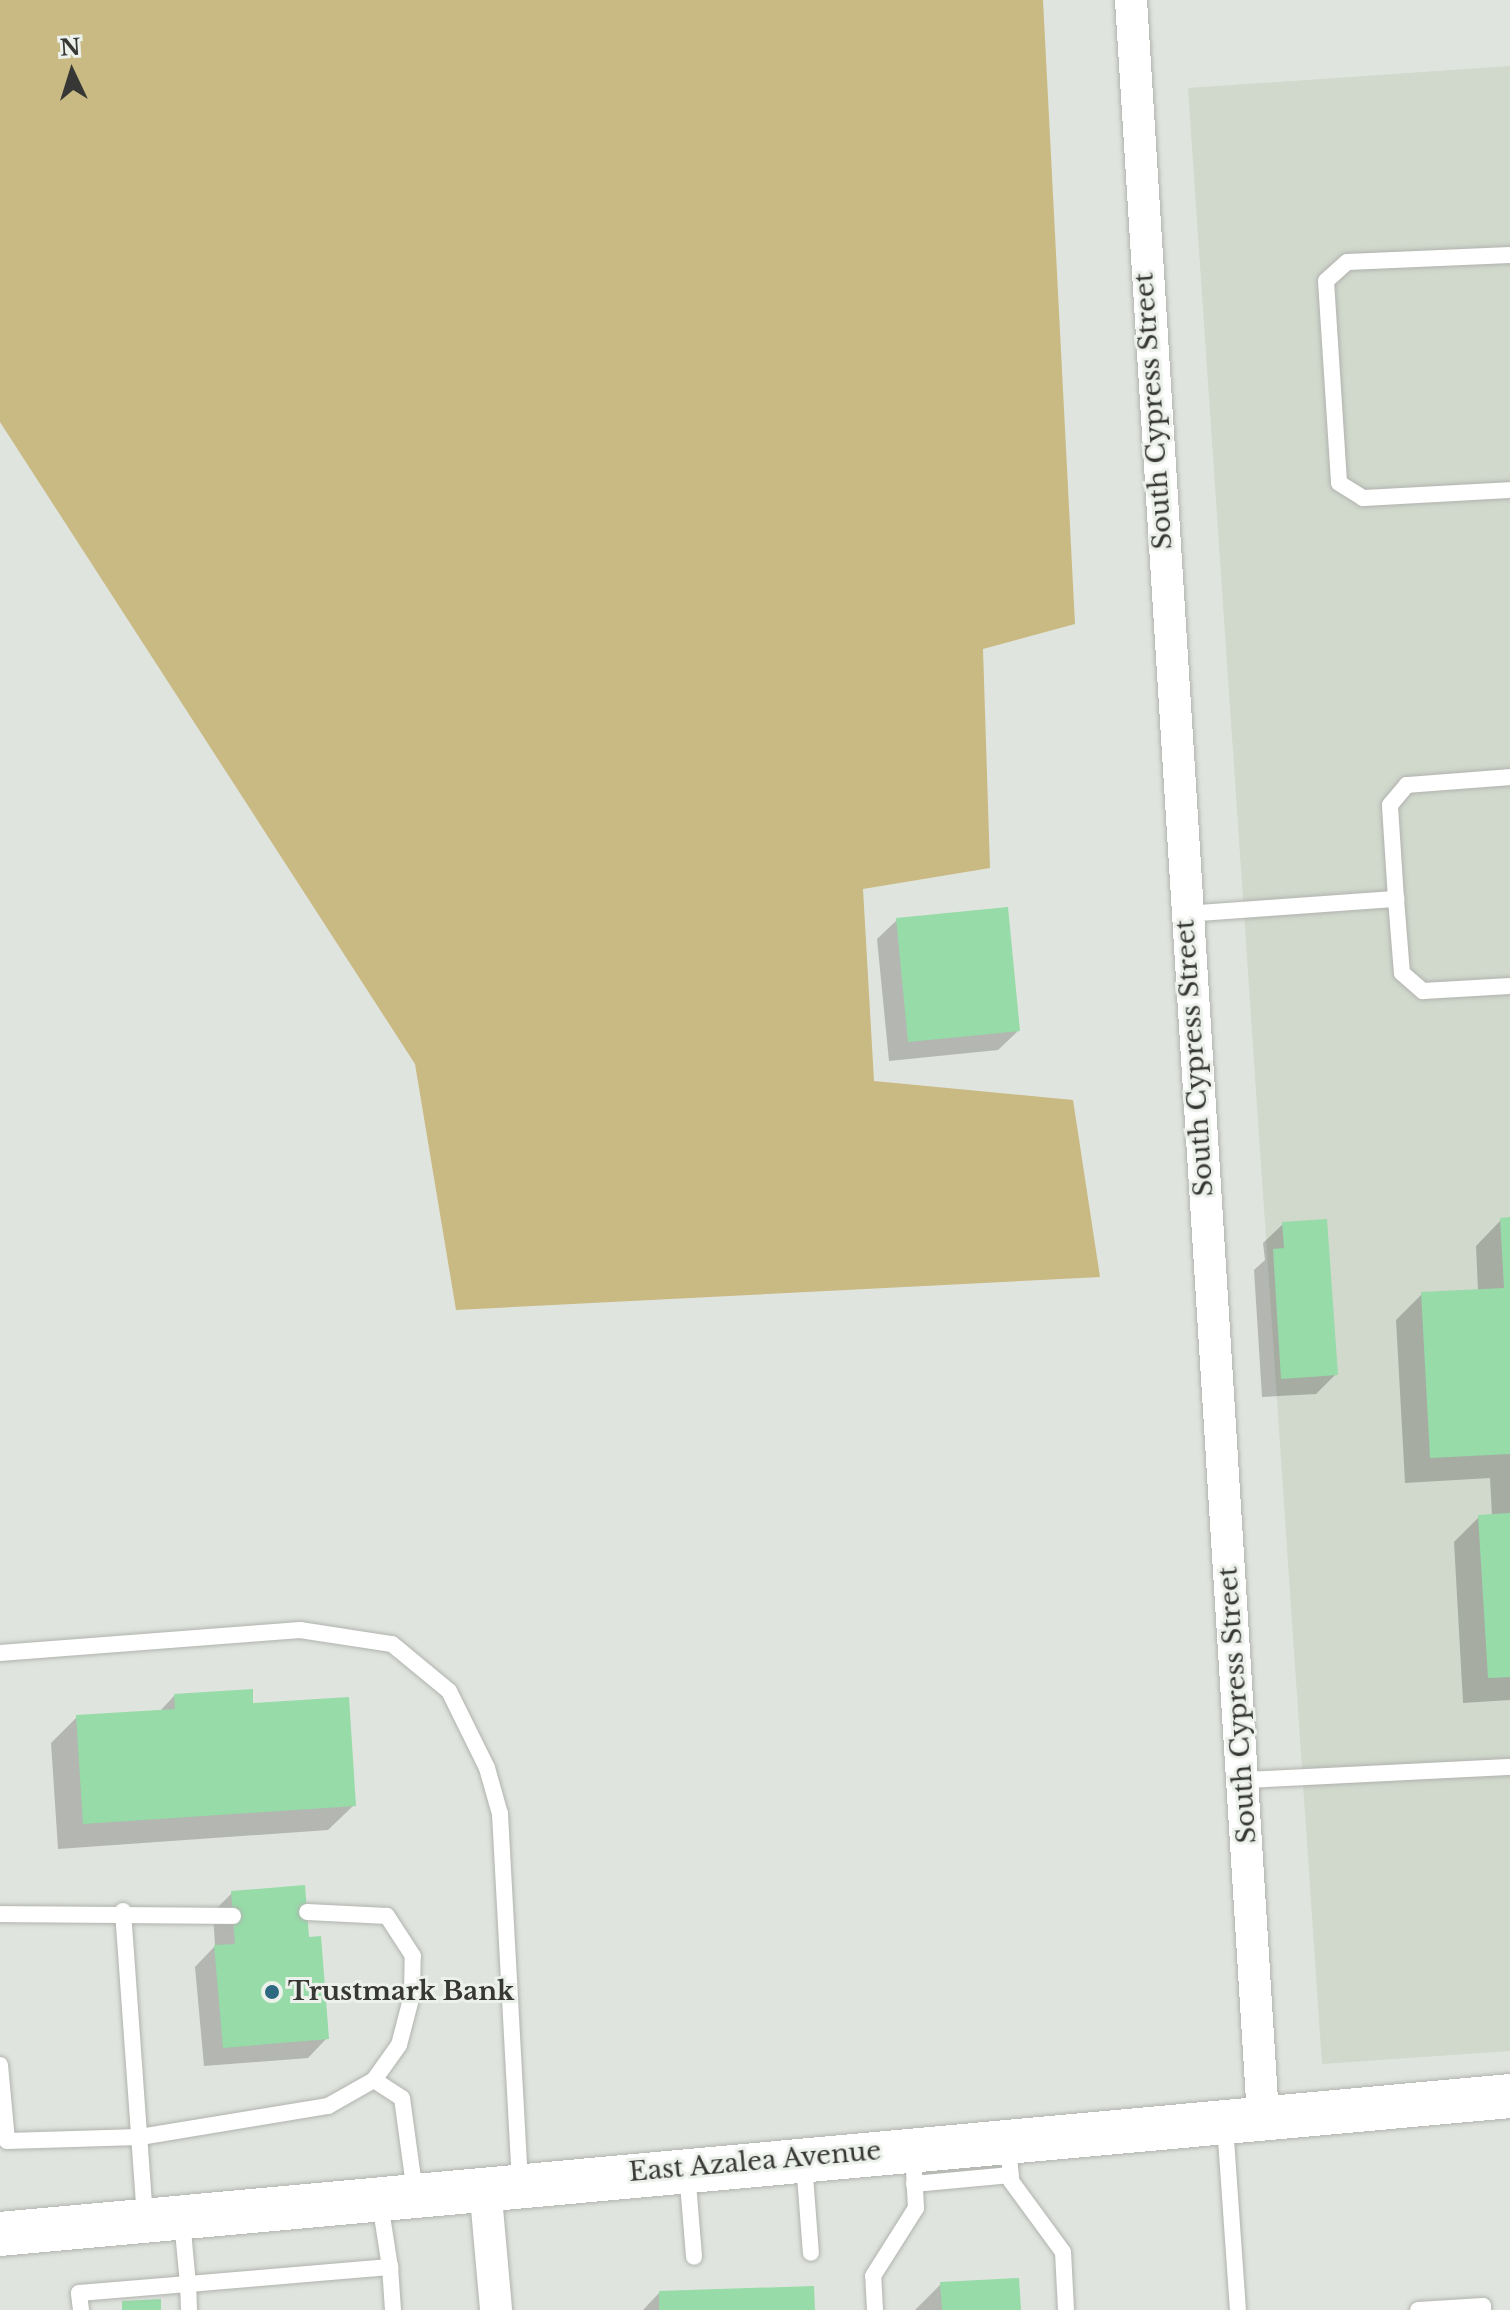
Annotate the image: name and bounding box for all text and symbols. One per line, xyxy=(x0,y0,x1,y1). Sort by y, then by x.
north arrow xyxy=(32,32,112,112)
text: N xyxy=(59,33,82,62)
street label: South Cypress Street xyxy=(1129,271,1179,551)
street label: South Cypress Street xyxy=(1170,918,1220,1198)
street label: South Cypress Street xyxy=(1213,1565,1263,1845)
place label: Trustmark Bank xyxy=(288,1976,515,2008)
marker: Trustmark Bank xyxy=(263,1983,281,2001)
street label: East Azalea Avenue xyxy=(626,2135,884,2189)

